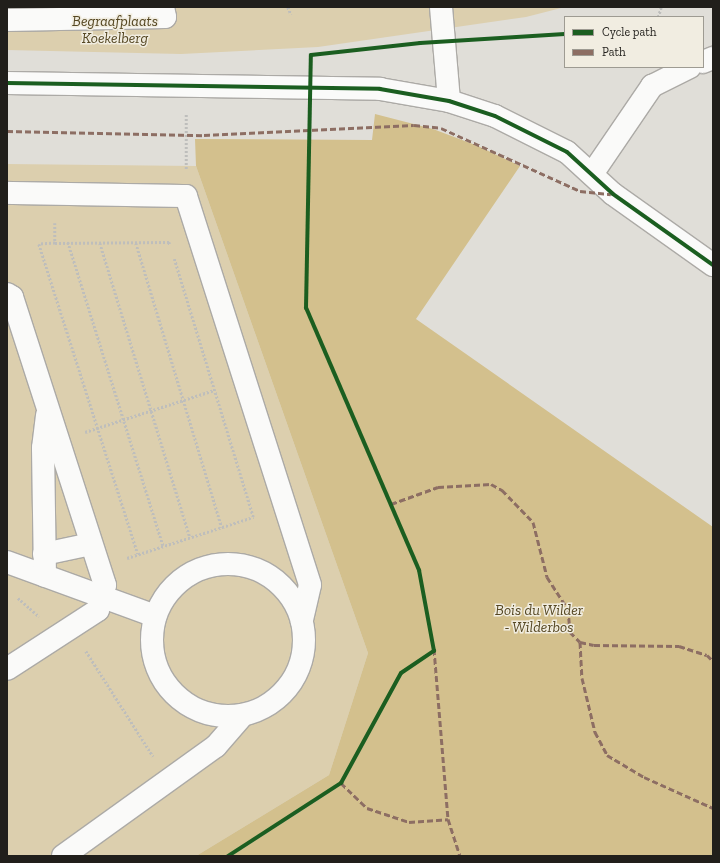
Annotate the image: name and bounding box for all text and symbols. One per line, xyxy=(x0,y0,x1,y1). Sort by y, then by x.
park label: Begraafplaats Koekelberg xyxy=(72,12,158,47)
legend xyxy=(564,16,704,68)
text: Cycle path xyxy=(602,25,656,39)
text: Path xyxy=(602,45,626,59)
park label: Bois du Wilder - Wilderbos xyxy=(495,601,583,636)

